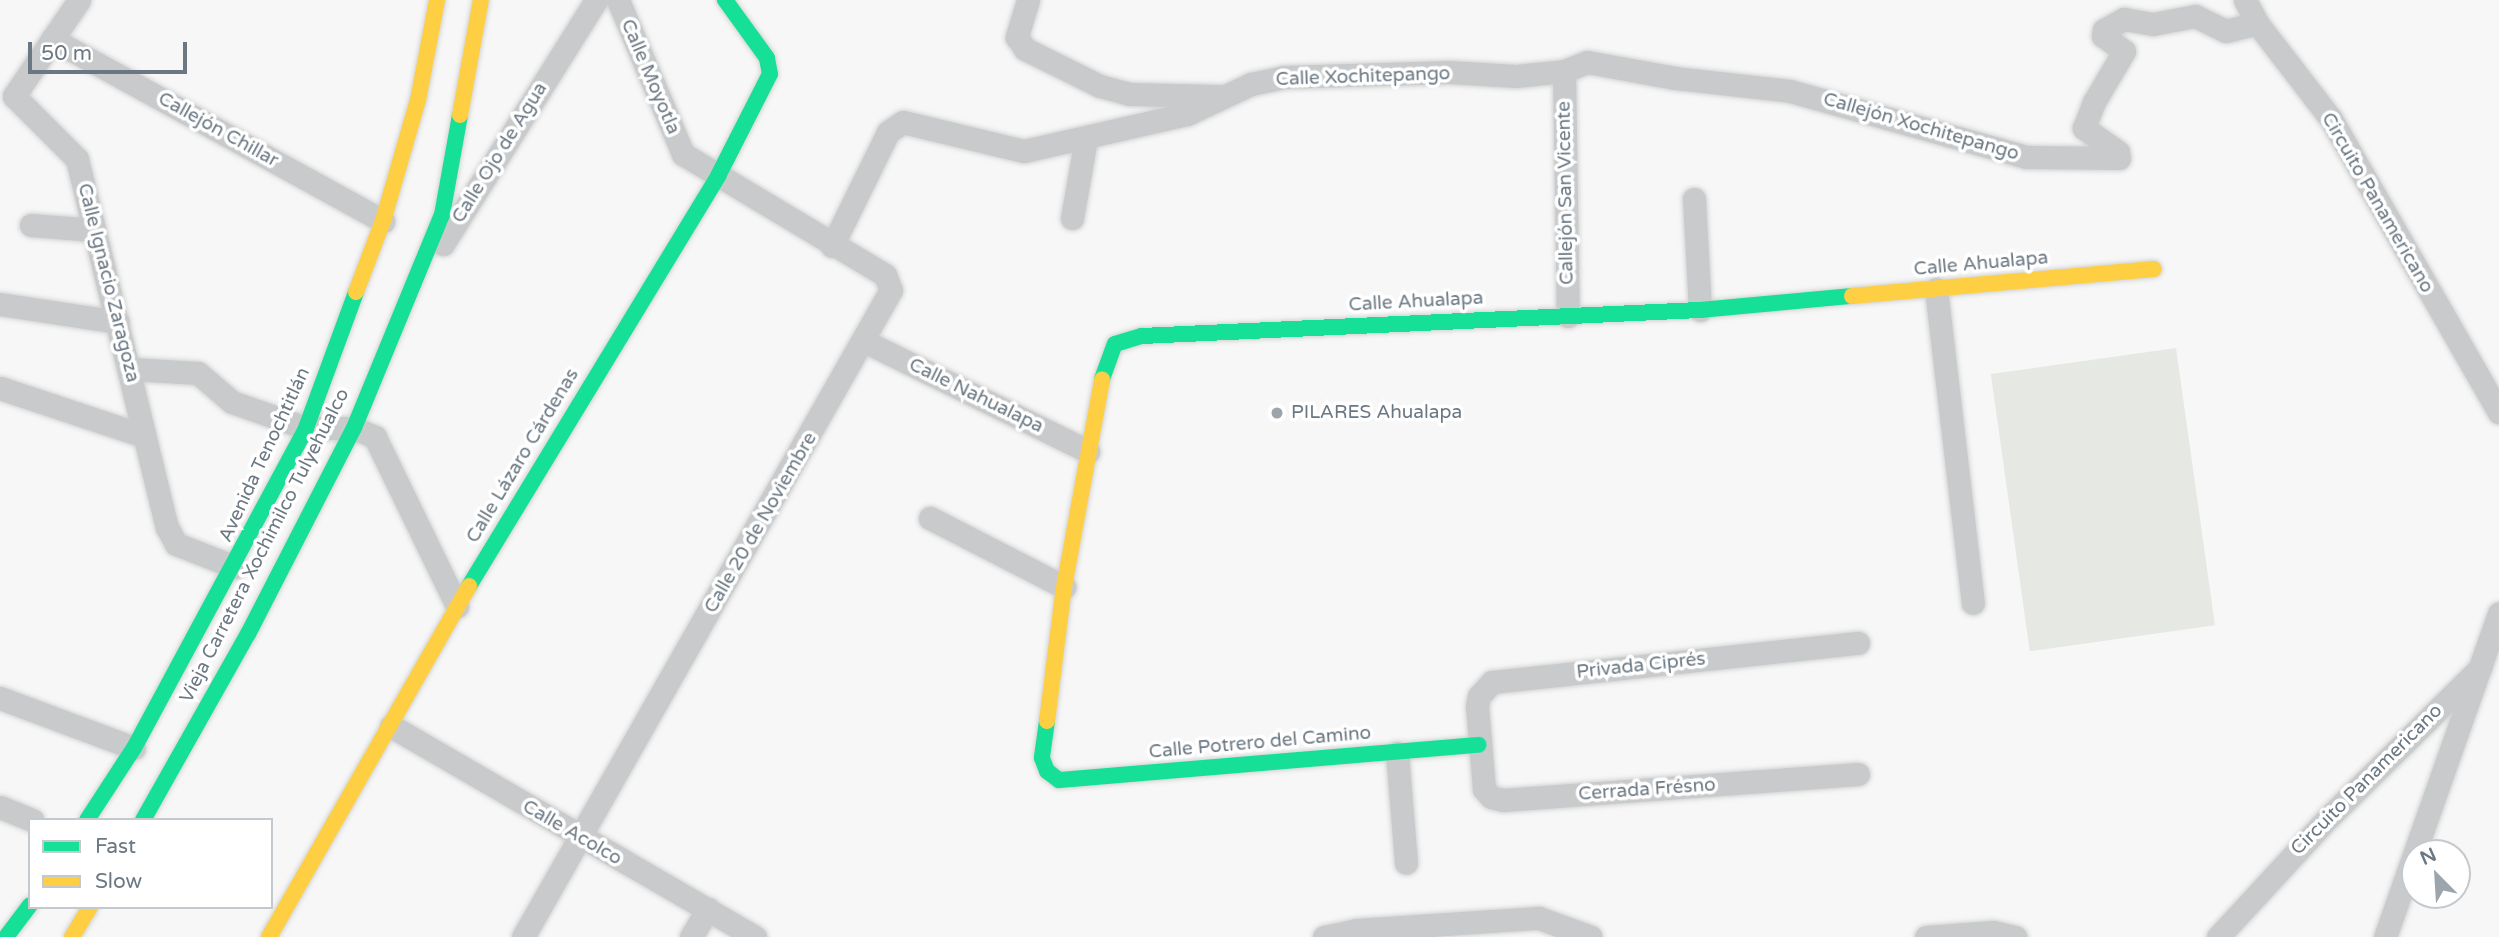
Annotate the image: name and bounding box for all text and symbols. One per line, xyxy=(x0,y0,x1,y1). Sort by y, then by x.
street label: Calle Moyotla xyxy=(616,16,684,138)
scale bar xyxy=(32,28,191,72)
text: 50 m xyxy=(41,41,92,66)
street label: Calle Xochitepango xyxy=(1275,63,1451,91)
street label: Calle Ojo de Agua xyxy=(448,78,552,228)
street label: Callejón Chillar xyxy=(154,88,282,172)
street label: Callejón Xochitepango xyxy=(1820,88,2022,166)
street label: Callejón San Vicente xyxy=(1553,101,1579,285)
street label: Circuito Panamericano xyxy=(2316,109,2438,297)
street label: Calle Ignacio Zaragoza xyxy=(72,181,144,385)
street label: Calle Ahualapa xyxy=(1913,247,2049,281)
street label: Calle Ahualapa xyxy=(1348,287,1484,317)
street label: Calle Nahualapa xyxy=(905,354,1047,438)
street label: Avenida Tenochtitlán xyxy=(215,364,315,546)
street label: Calle Lázaro Cárdenas xyxy=(462,365,584,547)
street label: Vieja Carretera Xochimilco Tulyehualco xyxy=(175,385,355,707)
place label: PILARES Ahualapa xyxy=(1291,402,1462,424)
marker: PILARES Ahualapa xyxy=(1269,405,1285,421)
street label: Calle 20 de Noviembre xyxy=(700,429,822,617)
street label: Privada Ciprés xyxy=(1575,648,1707,684)
street label: Circuito Panamericano xyxy=(2287,700,2447,860)
street label: Calle Potrero del Camino xyxy=(1148,722,1372,764)
street label: Cerrada Frésno xyxy=(1578,774,1716,806)
street label: Calle Acolco xyxy=(518,795,626,871)
legend xyxy=(28,818,273,909)
text: Fast xyxy=(95,834,136,859)
north arrow xyxy=(2401,839,2471,909)
text: N xyxy=(2417,843,2440,870)
text: Slow xyxy=(95,869,142,894)

